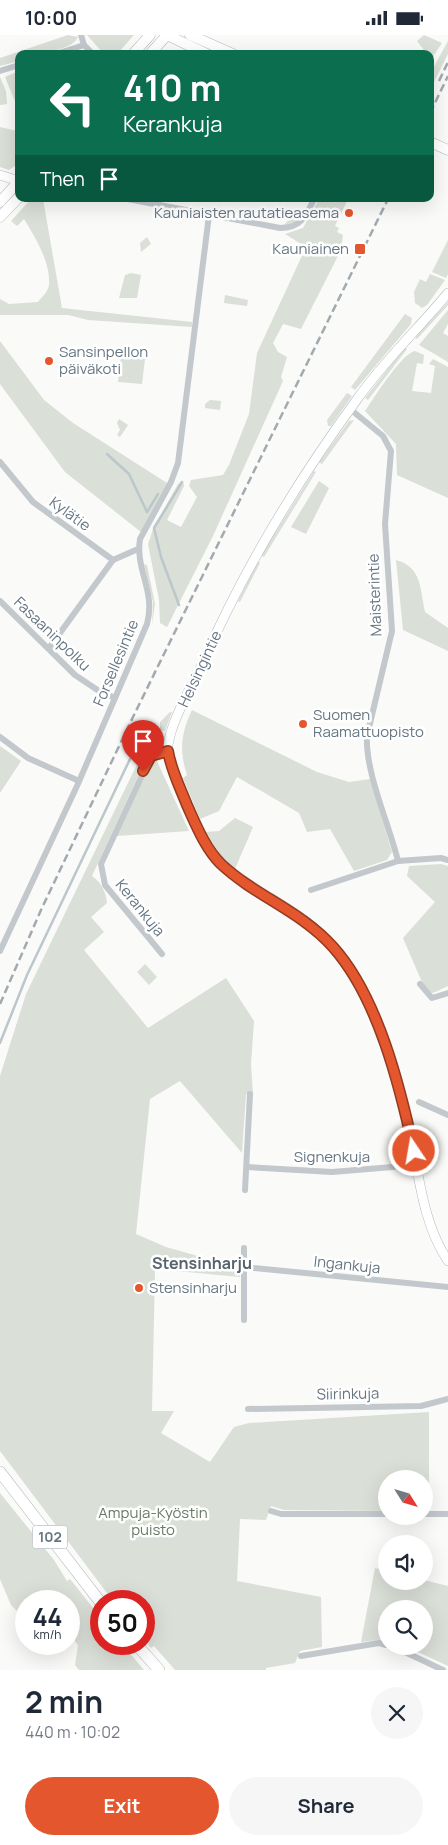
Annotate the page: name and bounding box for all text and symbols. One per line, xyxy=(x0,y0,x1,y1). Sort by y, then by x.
text: 10:00 xyxy=(25,5,77,31)
text: 410 m xyxy=(123,64,221,112)
icon: left xyxy=(40,70,105,135)
text: Kerankuja xyxy=(123,109,223,139)
icon: arrive xyxy=(95,165,123,193)
text: Then xyxy=(40,166,85,192)
place label: Kauniaisten rautatieasema xyxy=(154,202,339,223)
marker: Kauniaisten rautatieasema xyxy=(343,207,355,219)
place label: Kauniainen xyxy=(272,238,349,259)
marker: Kauniainen xyxy=(353,242,367,256)
place label: Sansinpellon päiväkoti xyxy=(59,341,148,379)
marker: Sansinpellon päiväkoti xyxy=(43,355,55,367)
street label: Kylätie xyxy=(45,492,95,536)
street label: Maisterintie xyxy=(363,553,386,637)
street label: Fasaaninpolku xyxy=(9,592,95,676)
street label: Forsellesintie xyxy=(88,616,143,709)
street label: Helsingintie xyxy=(173,627,227,711)
place label: Suomen Raamattuopisto xyxy=(313,704,424,742)
marker: Suomen Raamattuopisto xyxy=(297,718,309,730)
pin xyxy=(122,720,164,771)
icon: arrive xyxy=(129,727,157,755)
street label: Kerankuja xyxy=(111,875,170,941)
position arrow xyxy=(387,1124,439,1176)
street label: Signenkuja xyxy=(294,1146,370,1167)
street label: Ingankuja xyxy=(313,1251,381,1278)
district label: Stensinharju xyxy=(152,1252,252,1274)
place label: Stensinharju xyxy=(149,1277,237,1298)
marker: Stensinharju xyxy=(133,1282,145,1294)
street label: Siirinkuja xyxy=(317,1382,379,1405)
north arrow xyxy=(378,1470,432,1525)
map controls xyxy=(378,1470,433,1655)
park label: Ampuja-Kyöstin puisto xyxy=(98,1502,208,1540)
road number: 102 xyxy=(32,1525,68,1549)
button: sound xyxy=(378,1535,433,1590)
speed limit sign: 50 xyxy=(90,1590,155,1655)
text: 44 xyxy=(32,1599,63,1634)
button: search xyxy=(378,1600,433,1655)
text: km/h xyxy=(34,1626,61,1643)
text: 2 min xyxy=(25,1681,103,1722)
button: close xyxy=(371,1687,423,1739)
text: 440 m · 10:02 xyxy=(25,1721,120,1743)
button: Exit xyxy=(25,1777,219,1835)
button: Share xyxy=(229,1777,423,1835)

